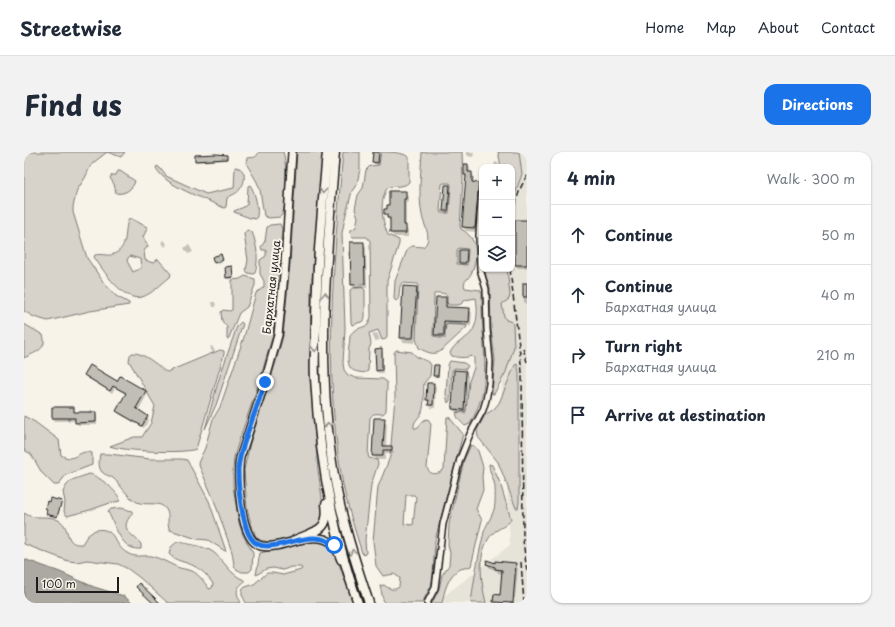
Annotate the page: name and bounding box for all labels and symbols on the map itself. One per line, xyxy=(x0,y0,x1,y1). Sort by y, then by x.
one-way arrow xyxy=(319,188,328,194)
street label: Бархатная улица xyxy=(258,239,284,335)
one-way arrow xyxy=(321,292,329,298)
one-way arrow xyxy=(311,346,319,352)
route end xyxy=(256,373,274,391)
one-way arrow xyxy=(324,422,332,428)
route start xyxy=(325,536,343,554)
one-way arrow xyxy=(349,549,358,556)
scale bar xyxy=(36,575,119,594)

